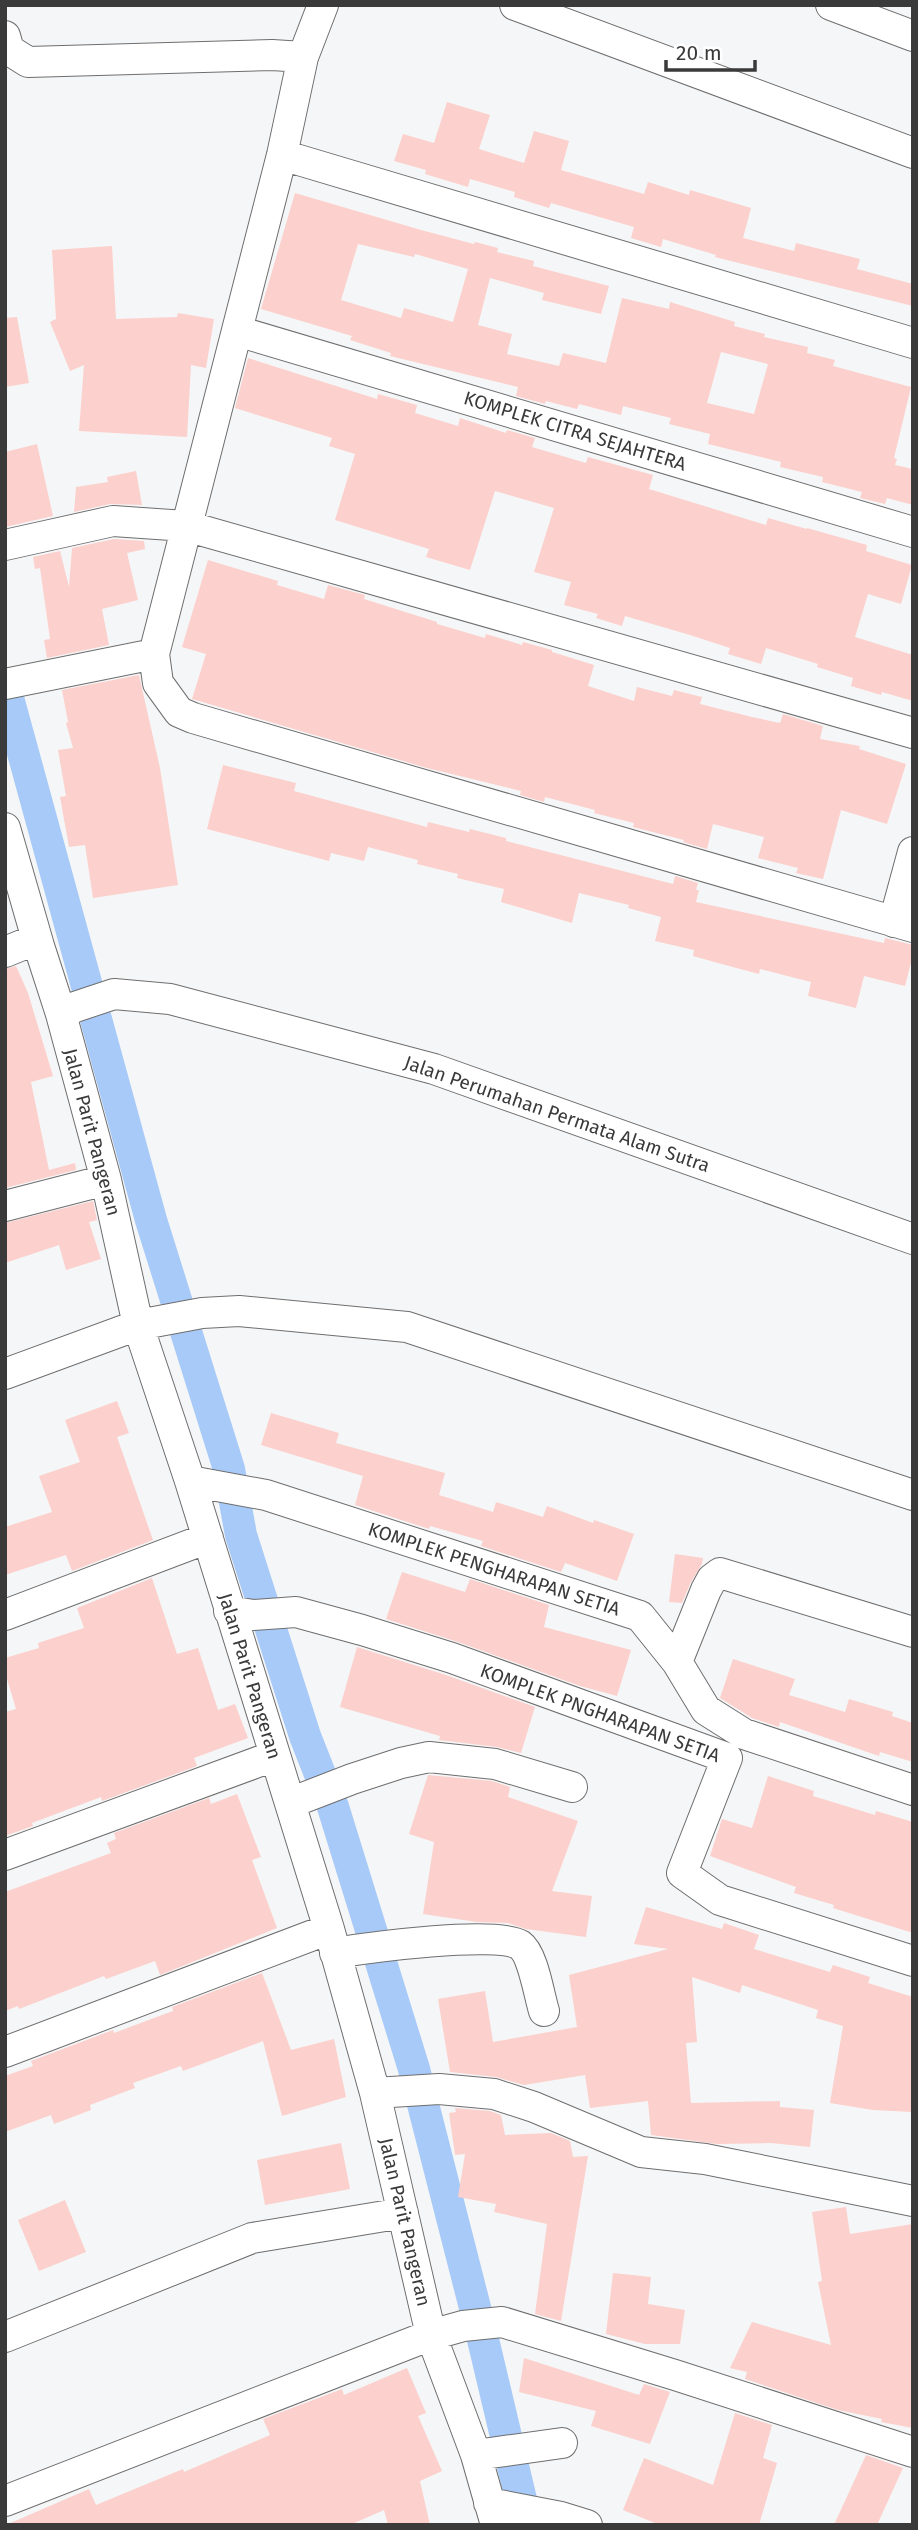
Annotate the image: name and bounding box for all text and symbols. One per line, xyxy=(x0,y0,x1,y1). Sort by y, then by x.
scale bar xyxy=(666,28,755,72)
text: 20 m xyxy=(676,40,722,66)
street label: KOMPLEK CITRA SEJAHTERA xyxy=(461,386,689,476)
street label: Jalan Parit Pangeran xyxy=(59,1046,125,1218)
street label: Jalan Perumahan Permata Alam Sutra xyxy=(401,1051,713,1177)
street label: KOMPLEK PENGHARAPAN SETIA xyxy=(365,1517,623,1621)
street label: Jalan Parit Pangeran xyxy=(214,1590,286,1762)
street label: KOMPLEK PNGHARAPAN SETIA xyxy=(477,1659,723,1767)
street label: Jalan Parit Pangeran xyxy=(374,2135,436,2309)

